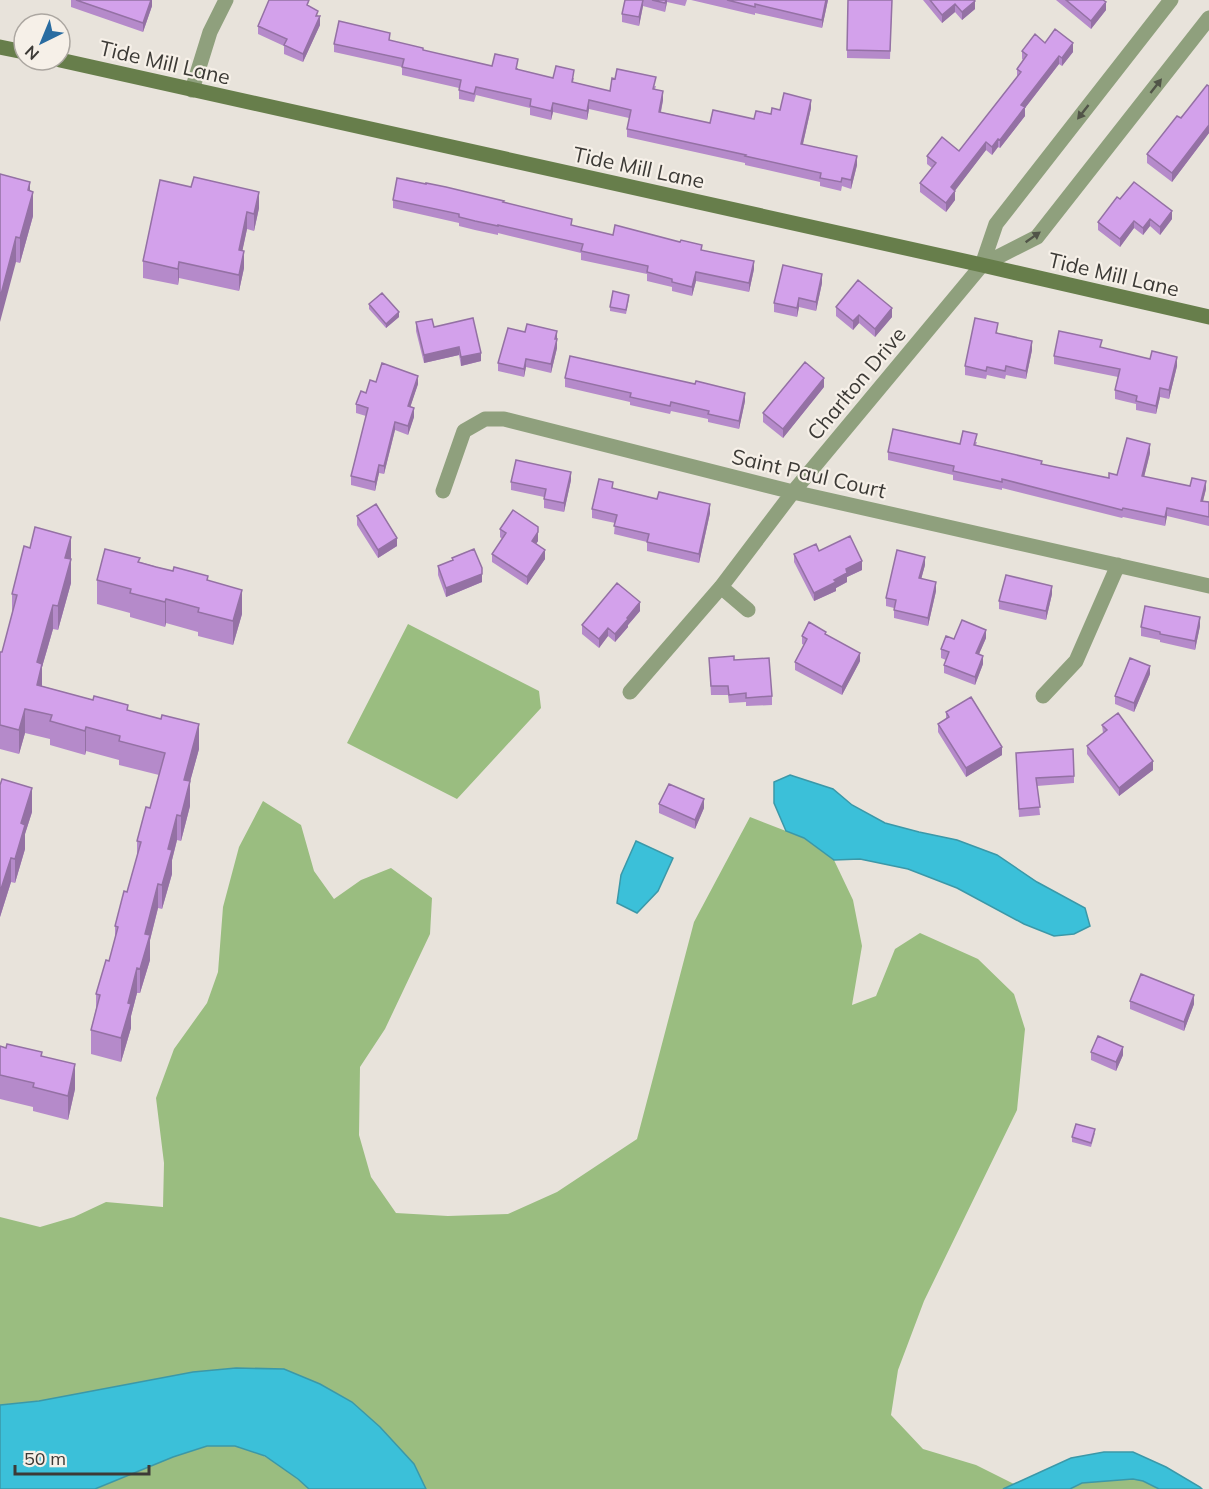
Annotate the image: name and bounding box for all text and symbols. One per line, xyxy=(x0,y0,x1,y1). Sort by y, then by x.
north arrow xyxy=(12,12,72,72)
street label: Tide Mill Lane xyxy=(97,34,233,90)
text: N xyxy=(21,42,43,64)
one-way arrow xyxy=(1149,78,1162,94)
one-way arrow xyxy=(1077,104,1090,120)
street label: Tide Mill Lane xyxy=(571,140,707,194)
one-way arrow xyxy=(1025,231,1041,243)
street label: Tide Mill Lane xyxy=(1046,246,1182,302)
street label: Charlton Drive xyxy=(801,321,911,445)
street label: Saint Paul Court xyxy=(729,443,889,503)
scale bar xyxy=(15,1438,148,1476)
text: 50 m xyxy=(24,1447,66,1470)

